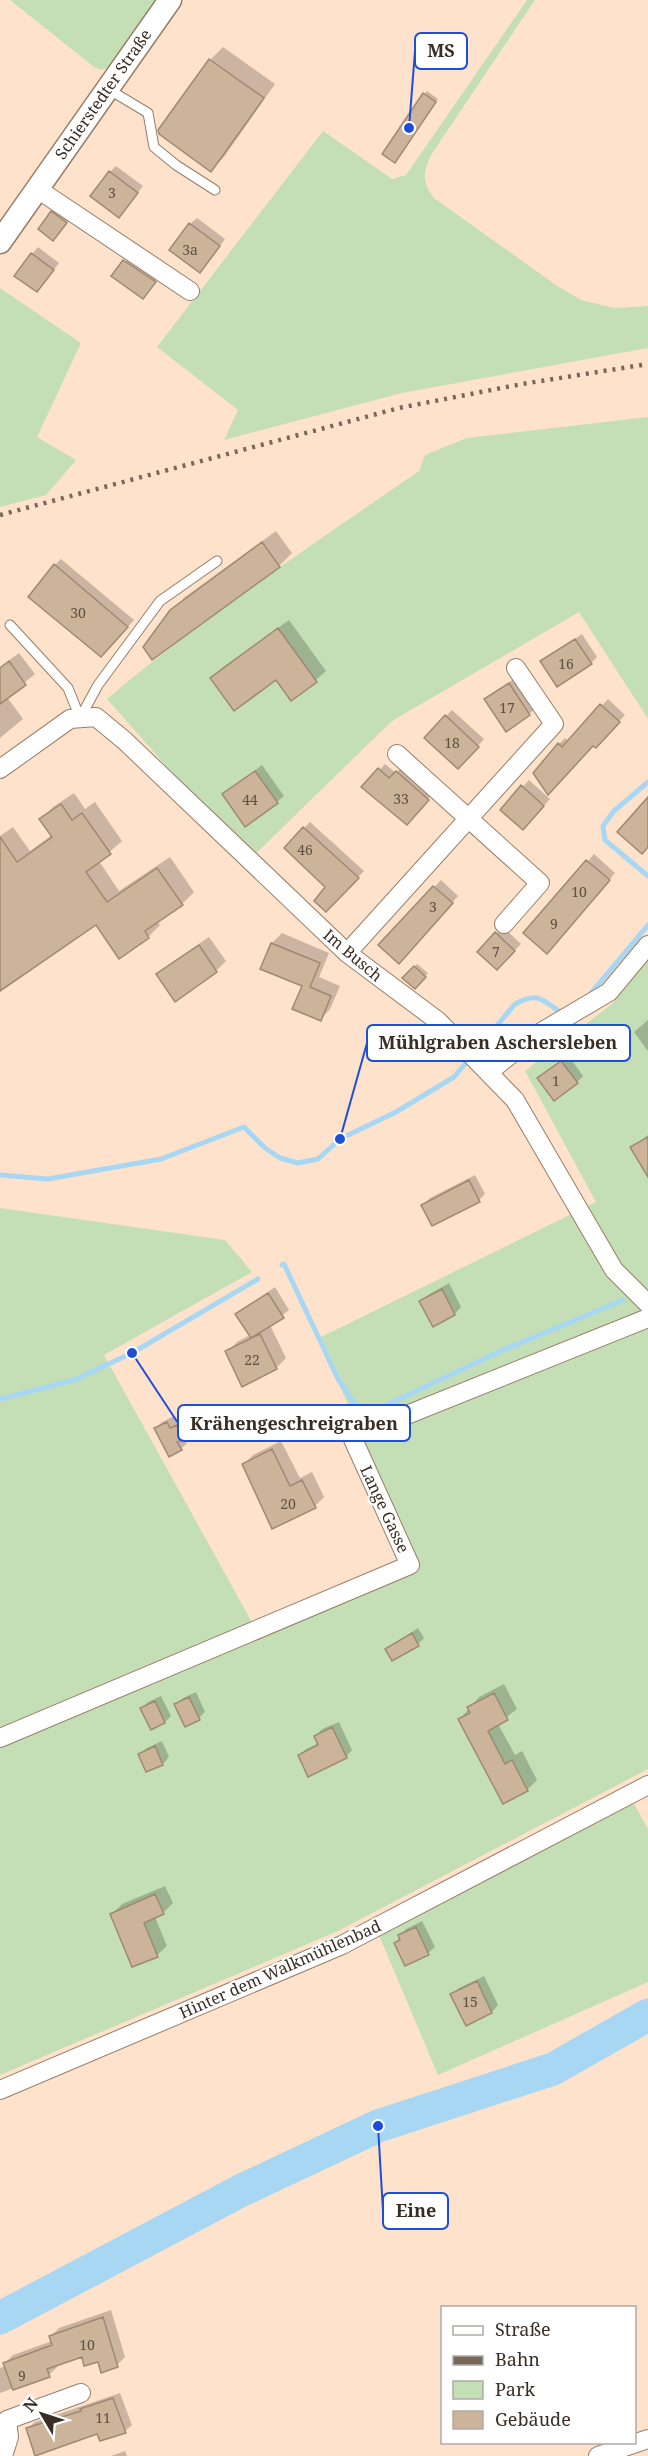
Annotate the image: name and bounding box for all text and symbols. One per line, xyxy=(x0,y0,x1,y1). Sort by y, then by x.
street label: Schierstedter Straße xyxy=(50,24,156,164)
callout: MS xyxy=(415,33,467,69)
text: MS xyxy=(427,38,455,62)
house number: 3 xyxy=(108,183,116,202)
house number: 3a xyxy=(182,240,198,259)
house number: 30 xyxy=(70,603,86,622)
house number: 16 xyxy=(558,654,574,673)
house number: 17 xyxy=(499,698,515,717)
house number: 18 xyxy=(444,733,460,752)
house number: 33 xyxy=(393,789,409,808)
house number: 44 xyxy=(242,790,258,809)
house number: 46 xyxy=(297,840,313,859)
house number: 10 xyxy=(571,882,587,901)
house number: 3 xyxy=(429,897,437,916)
house number: 9 xyxy=(550,914,558,933)
street label: Im Busch xyxy=(319,924,387,986)
house number: 7 xyxy=(492,942,500,961)
callout: Mühlgraben Aschersleben xyxy=(367,1025,630,1061)
text: Mühlgraben Aschersleben xyxy=(379,1030,617,1054)
house number: 1 xyxy=(552,1071,560,1090)
house number: 22 xyxy=(244,1350,260,1369)
callout: Krähengeschreigraben xyxy=(178,1405,410,1441)
text: Krähengeschreigraben xyxy=(190,1411,398,1435)
street label: Lange Gasse xyxy=(355,1462,415,1556)
house number: 20 xyxy=(280,1494,296,1513)
street label: Hinter dem Walkmühlenbad xyxy=(176,1914,384,2024)
house number: 15 xyxy=(462,1992,478,2011)
callout: Eine xyxy=(383,2193,448,2229)
text: Eine xyxy=(396,2198,436,2222)
legend xyxy=(441,2306,636,2444)
text: Straße xyxy=(495,2317,551,2341)
house number: 10 xyxy=(79,2335,95,2354)
text: Bahn xyxy=(495,2347,540,2371)
house number: 9 xyxy=(18,2366,26,2385)
text: Park xyxy=(495,2377,535,2401)
north arrow xyxy=(12,2384,72,2444)
text: N xyxy=(18,2392,43,2416)
text: Gebäude xyxy=(495,2407,571,2431)
house number: 11 xyxy=(95,2408,111,2427)

